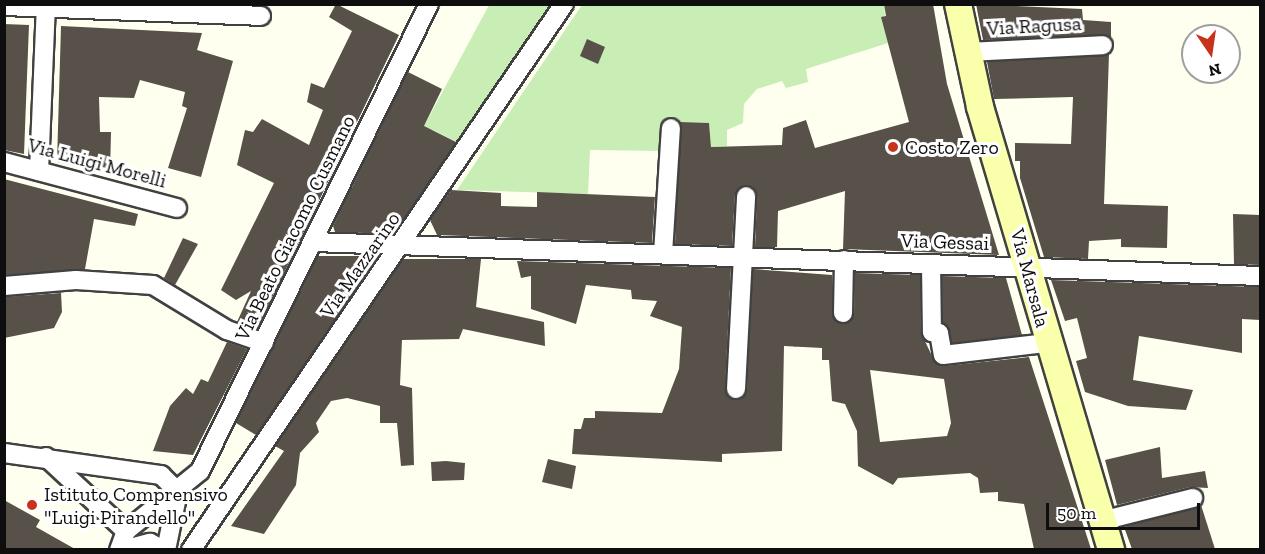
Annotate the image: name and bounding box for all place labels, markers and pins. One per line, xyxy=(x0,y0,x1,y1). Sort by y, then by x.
place label: Costo Zero xyxy=(905,135,999,159)
marker: Costo Zero xyxy=(886,140,900,154)
place label: Istituto Comprensivo "Luigi Pirandello" xyxy=(44,482,228,529)
marker: Istituto Comprensivo "Luigi Pirandello" xyxy=(25,498,39,512)

